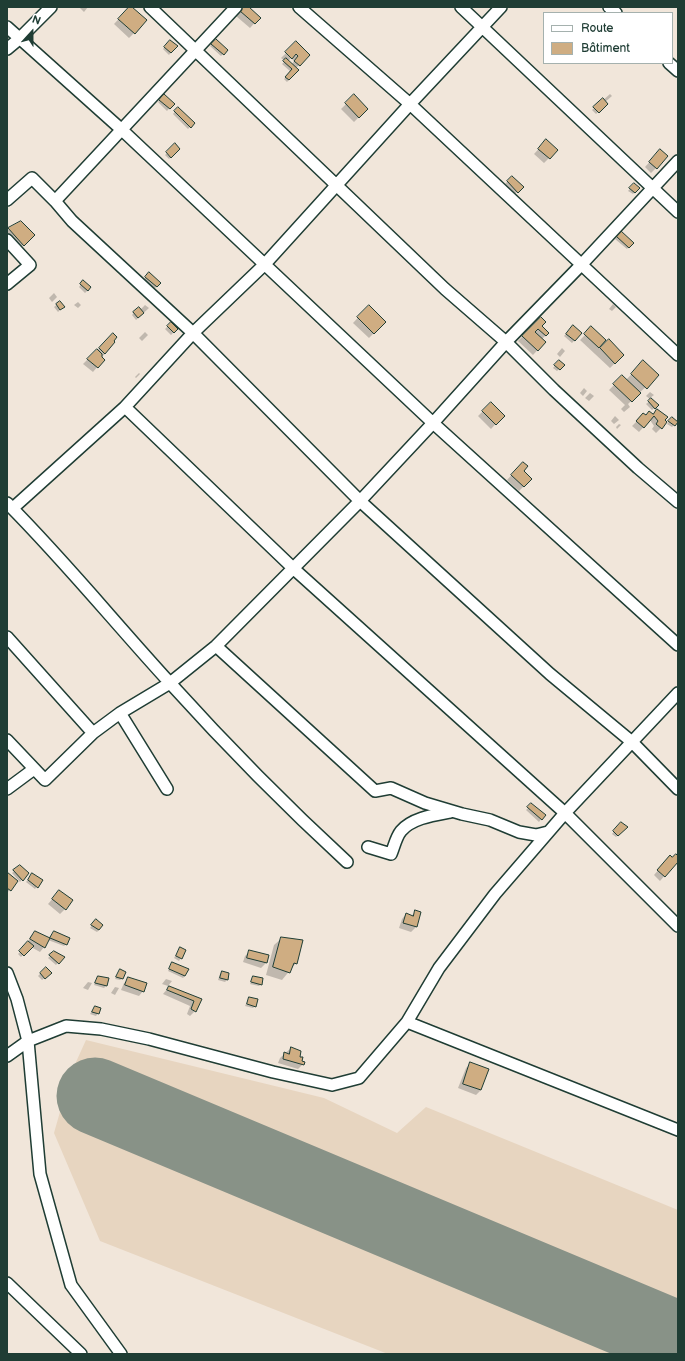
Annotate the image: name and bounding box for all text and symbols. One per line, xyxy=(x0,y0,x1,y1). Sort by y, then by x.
north arrow xyxy=(12,12,52,52)
legend xyxy=(543,12,673,64)
text: N xyxy=(30,13,43,28)
text: Route xyxy=(581,21,613,36)
text: Bâtiment xyxy=(581,41,630,56)

